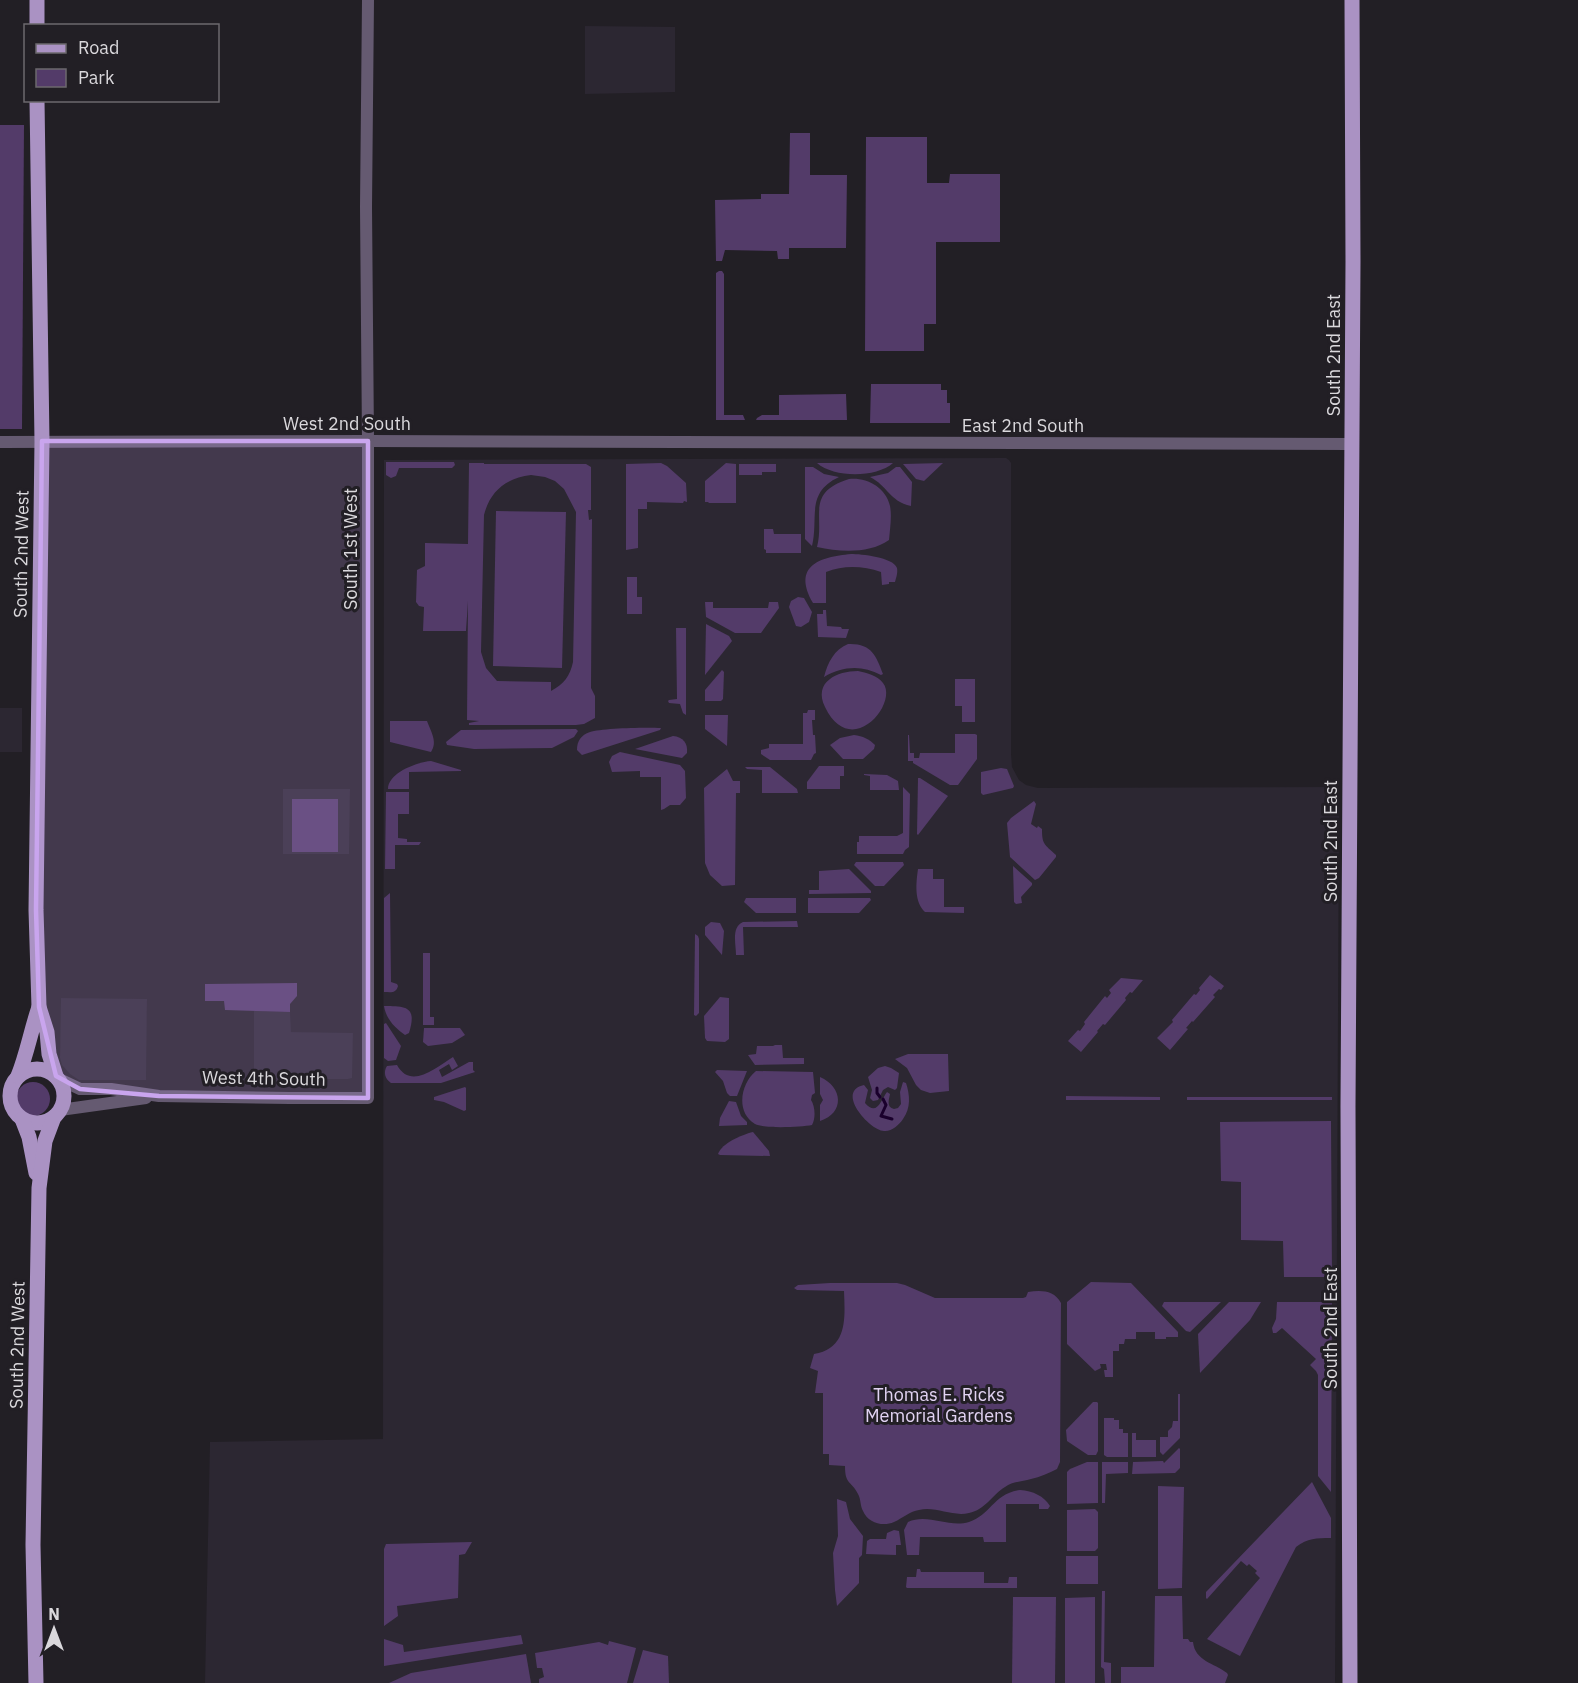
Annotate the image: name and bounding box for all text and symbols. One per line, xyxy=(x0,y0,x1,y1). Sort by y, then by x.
legend xyxy=(24,24,219,102)
text: Road xyxy=(78,36,119,59)
text: Park xyxy=(78,66,115,89)
street label: South 2nd East xyxy=(1322,294,1345,416)
street label: West 2nd South xyxy=(283,412,411,435)
street label: East 2nd South xyxy=(962,414,1084,437)
street label: South 1st West xyxy=(339,488,362,610)
street label: South 2nd West xyxy=(8,490,34,618)
street label: South 2nd East xyxy=(1319,780,1342,902)
street label: West 4th South xyxy=(202,1065,326,1091)
street label: South 2nd East xyxy=(1319,1267,1342,1389)
street label: South 2nd West xyxy=(4,1281,30,1409)
park label: Thomas E. Ricks Memorial Gardens xyxy=(865,1383,1013,1427)
north arrow xyxy=(24,1599,84,1659)
text: N xyxy=(48,1604,60,1624)

